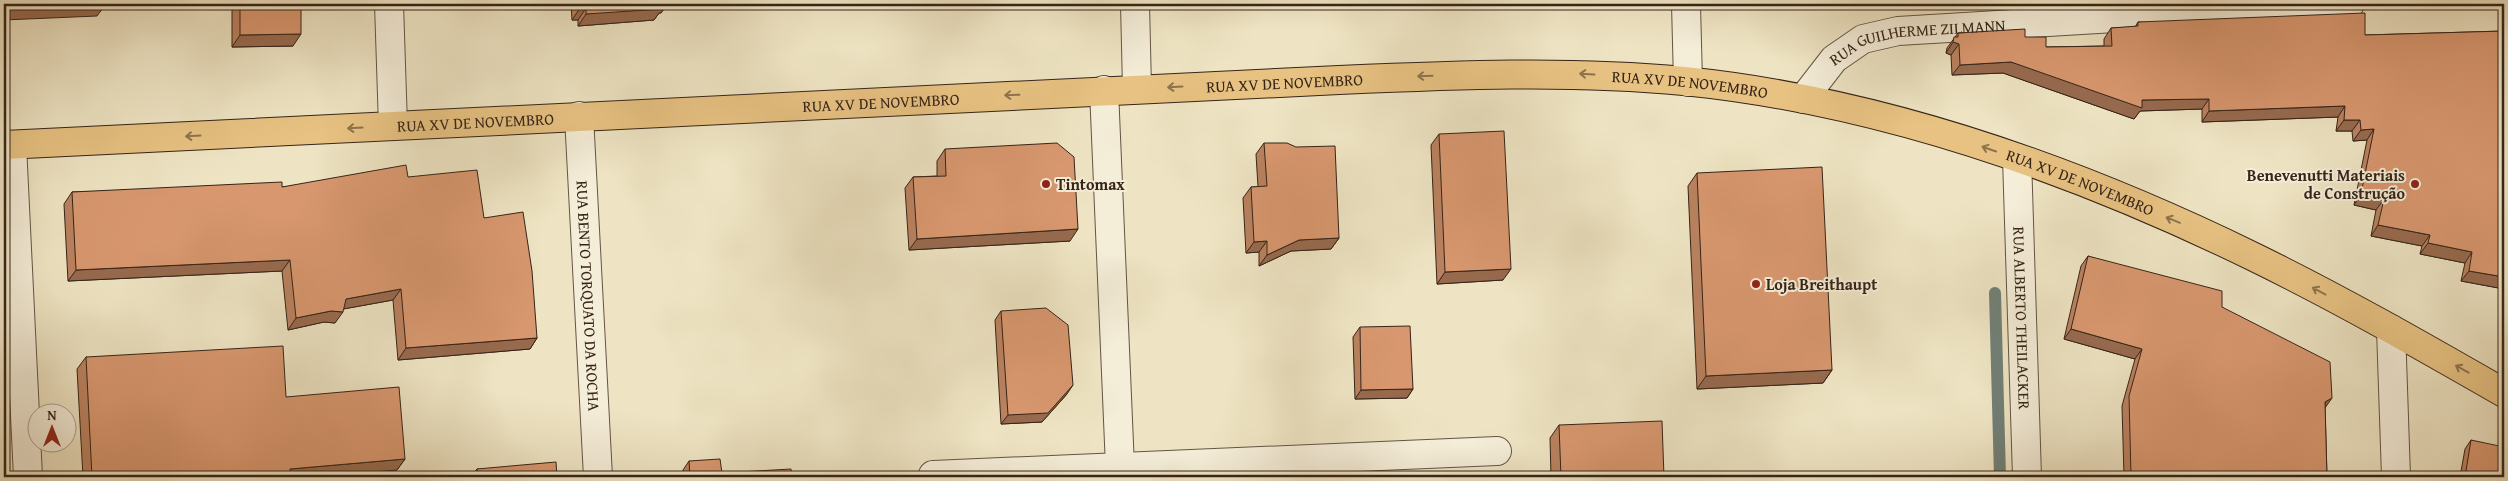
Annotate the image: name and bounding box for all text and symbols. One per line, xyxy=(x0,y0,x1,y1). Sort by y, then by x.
street label: RUA GUILHERME ZILMANN xyxy=(1824,13,2007,71)
street label: RUA XV DE NOVEMBRO xyxy=(1611,64,1770,104)
street label: RUA XV DE NOVEMBRO xyxy=(1206,67,1364,98)
one-way arrow xyxy=(1579,70,1595,79)
one-way arrow xyxy=(1417,72,1433,81)
one-way arrow xyxy=(1167,82,1183,91)
street label: RUA XV DE NOVEMBRO xyxy=(802,86,960,118)
one-way arrow xyxy=(1005,90,1021,99)
street label: RUA XV DE NOVEMBRO xyxy=(396,106,555,138)
one-way arrow xyxy=(347,123,363,132)
one-way arrow xyxy=(185,131,201,140)
street label: RUA XV DE NOVEMBRO xyxy=(2003,142,2158,222)
one-way arrow xyxy=(1982,144,1997,153)
place label: Benevenutti Materiais de Construção xyxy=(2247,163,2405,205)
place label: Tintomax xyxy=(1056,172,1125,196)
marker: Tintomax xyxy=(1040,178,1052,190)
marker: Benevenutti Materiais de Construção xyxy=(2409,178,2421,190)
street label: RUA BENTO TORQUATO DA ROCHA xyxy=(570,180,607,412)
one-way arrow xyxy=(2166,215,2181,224)
street label: RUA ALBERTO THEILACKER xyxy=(2007,226,2037,411)
place label: Loja Breithaupt xyxy=(1766,272,1877,296)
marker: Loja Breithaupt xyxy=(1750,278,1762,290)
one-way arrow xyxy=(2312,286,2327,295)
one-way arrow xyxy=(2454,364,2469,374)
north arrow xyxy=(28,404,78,454)
text: N xyxy=(47,405,57,425)

